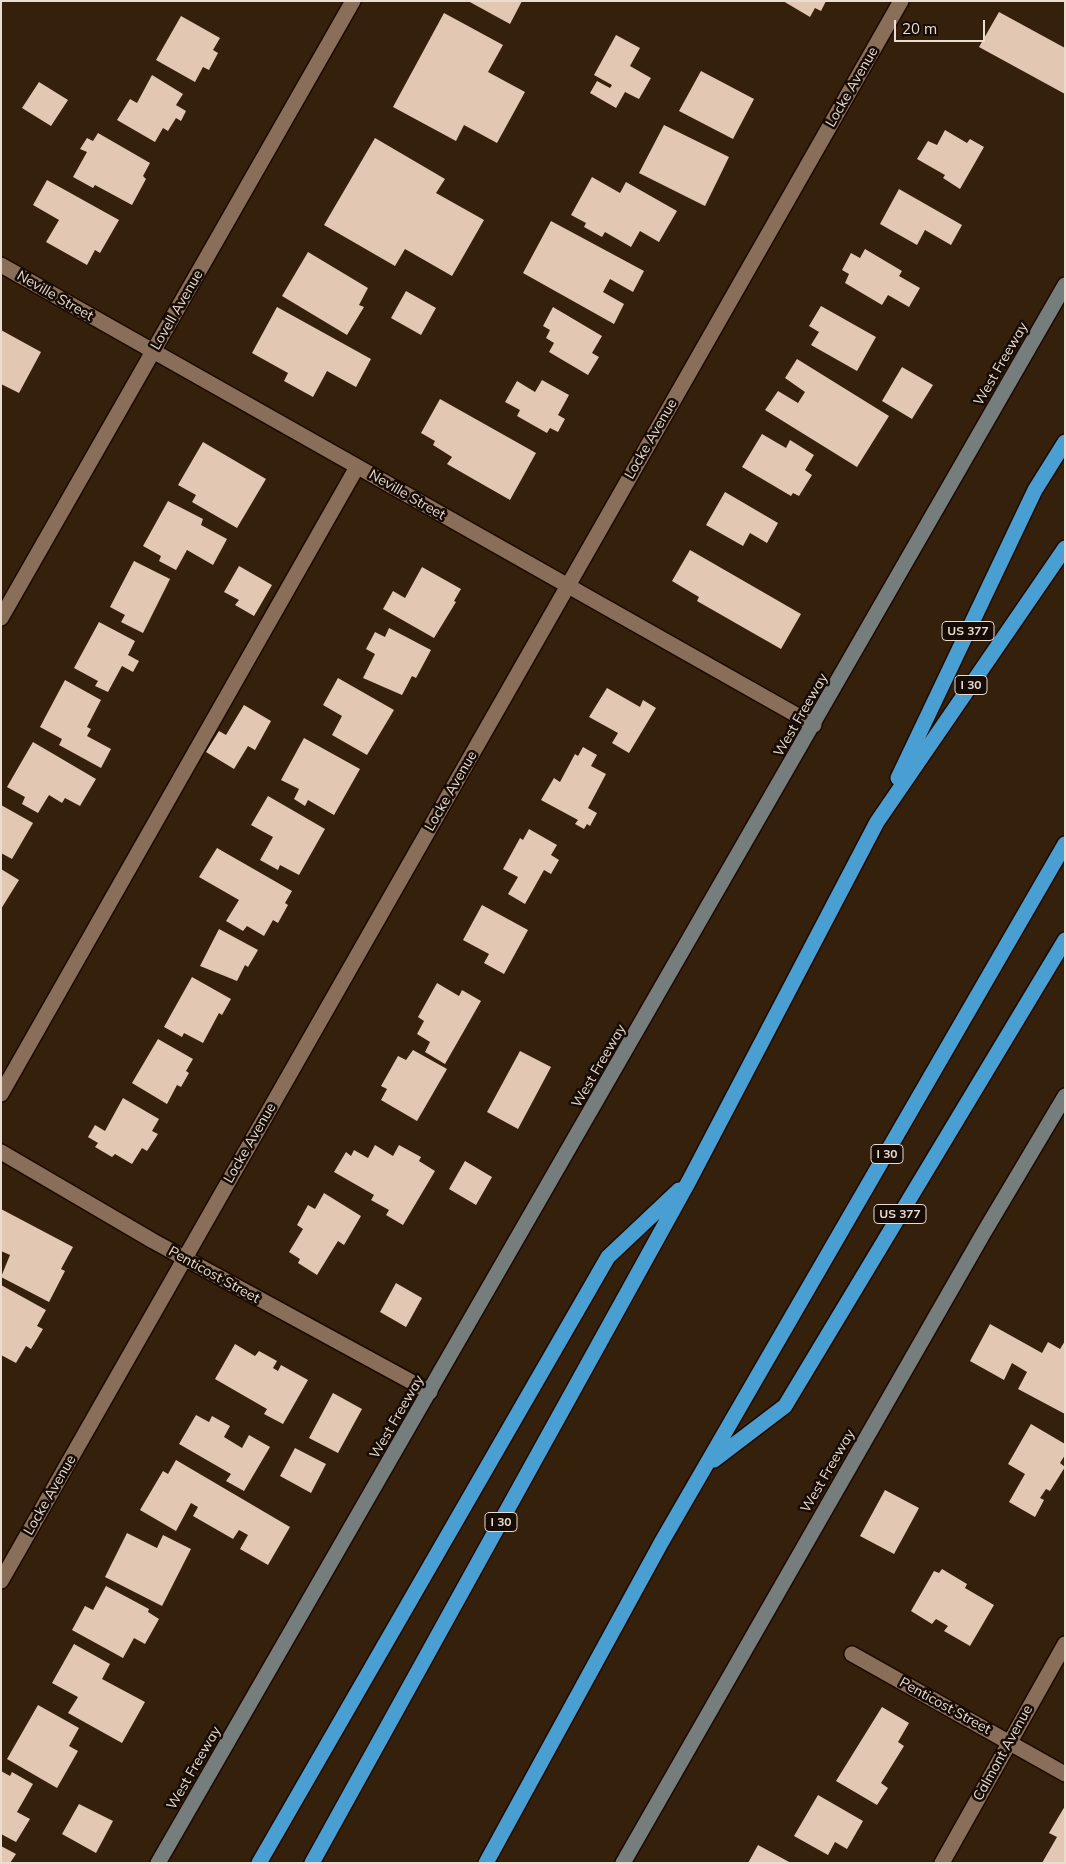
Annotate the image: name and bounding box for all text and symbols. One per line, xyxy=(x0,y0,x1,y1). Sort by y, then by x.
scale bar xyxy=(896,10,987,42)
text: 20 m xyxy=(902,19,937,38)
street label: Locke Avenue xyxy=(822,44,882,130)
street label: Neville Street xyxy=(14,267,96,325)
street label: Lovell Avenue xyxy=(147,267,207,353)
street label: West Freeway xyxy=(970,319,1032,409)
street label: Locke Avenue xyxy=(621,396,681,482)
street label: Neville Street xyxy=(366,466,448,524)
road number: US 377 xyxy=(942,622,994,640)
street label: West Freeway xyxy=(770,670,832,760)
road number: I 30 xyxy=(955,676,987,694)
street label: Locke Avenue xyxy=(421,748,481,834)
street label: West Freeway xyxy=(568,1021,630,1111)
street label: Locke Avenue xyxy=(220,1100,280,1186)
road number: I 30 xyxy=(871,1144,903,1164)
road number: US 377 xyxy=(874,1204,926,1224)
street label: Penticost Street xyxy=(165,1243,263,1307)
street label: West Freeway xyxy=(366,1372,428,1462)
street label: West Freeway xyxy=(797,1426,859,1516)
street label: Locke Avenue xyxy=(20,1452,80,1538)
road number: I 30 xyxy=(485,1512,517,1531)
street label: Penticost Street xyxy=(896,1674,994,1738)
street label: Calmont Avenue xyxy=(970,1702,1036,1804)
street label: West Freeway xyxy=(163,1723,225,1813)

